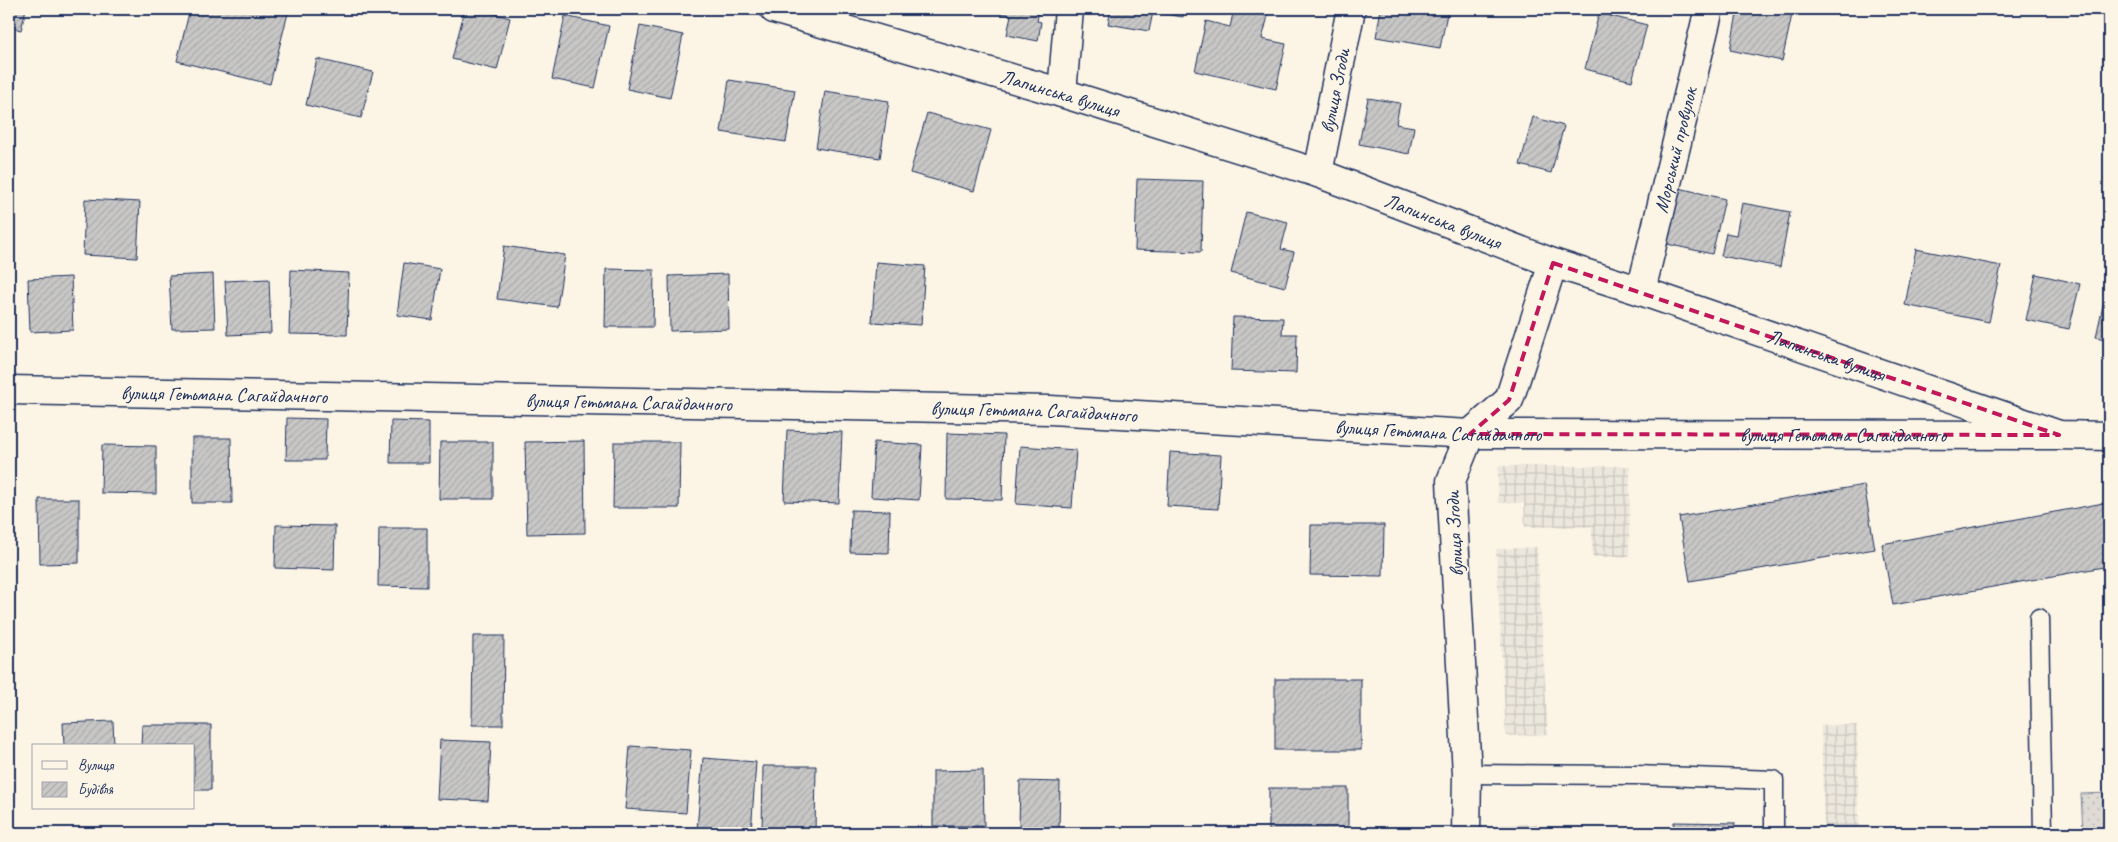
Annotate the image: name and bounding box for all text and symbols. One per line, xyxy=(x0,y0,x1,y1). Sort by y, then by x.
street label: вулиця Згоди xyxy=(1314,45,1356,135)
street label: Лапинська вулиця xyxy=(997,64,1124,124)
street label: Морський провулок xyxy=(1648,83,1703,215)
street label: Лапинська вулиця xyxy=(1381,188,1507,256)
street label: Лапинська вулиця xyxy=(1764,323,1890,388)
street label: вулиця Гетьмана Сагайдачного xyxy=(121,380,328,409)
street label: вулиця Гетьмана Сагайдачного xyxy=(525,388,733,417)
street label: вулиця Гетьмана Сагайдачного xyxy=(930,396,1138,428)
street label: вулиця Гетьмана Сагайдачного xyxy=(1334,414,1542,447)
street label: вулиця Гетьмана Сагайдачного xyxy=(1740,422,1947,448)
street label: вулиця Згоди xyxy=(1440,489,1469,577)
legend xyxy=(32,744,195,810)
text: Вулиця xyxy=(78,756,115,775)
text: Будівля xyxy=(78,780,113,799)

